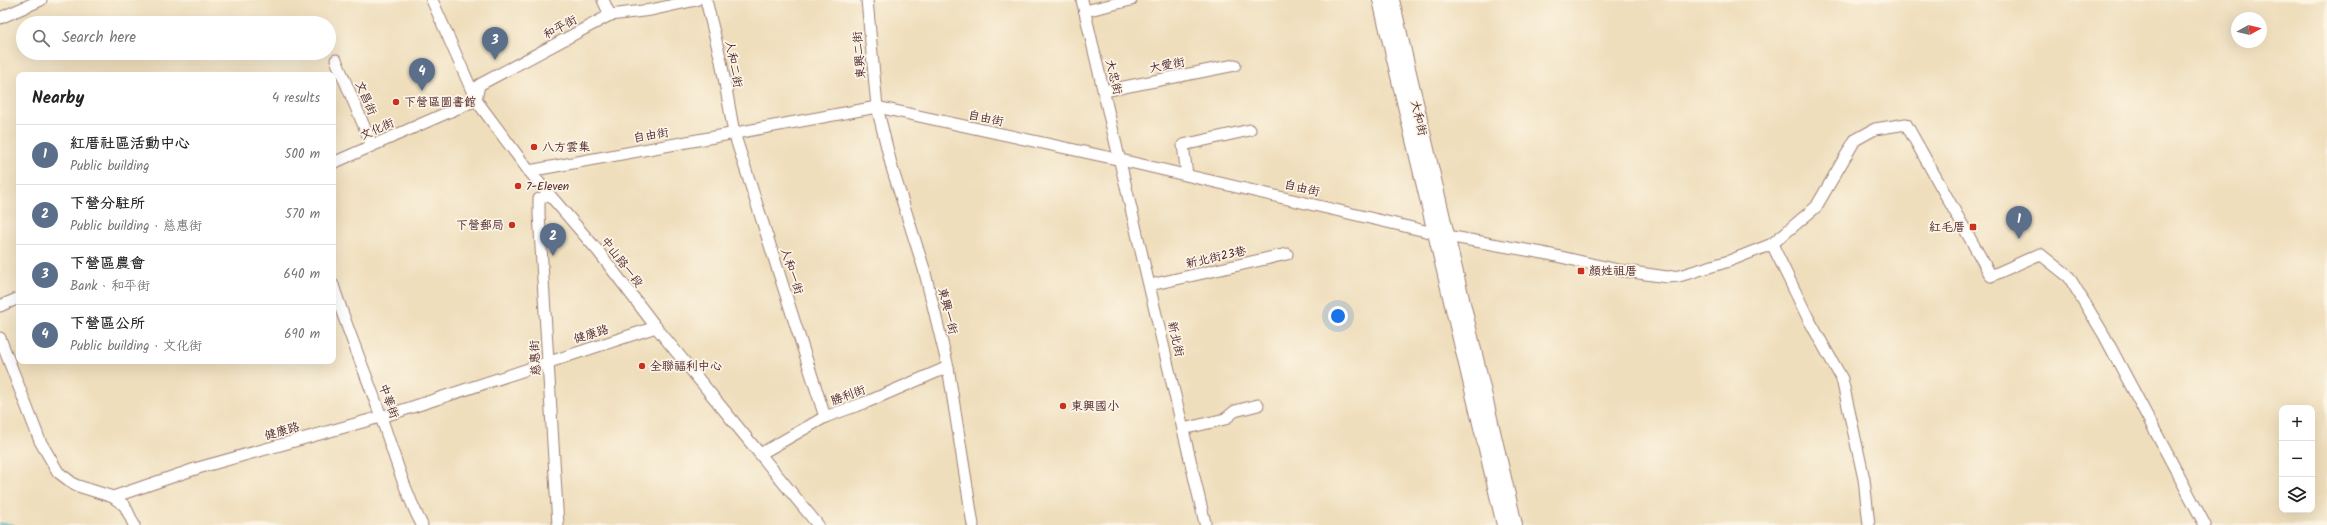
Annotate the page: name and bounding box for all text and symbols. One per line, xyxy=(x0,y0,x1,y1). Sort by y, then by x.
street label: 和平街 xyxy=(540,11,581,44)
north arrow xyxy=(2231,12,2267,48)
search box xyxy=(16,16,336,60)
text: Search here xyxy=(62,26,136,50)
icon: search xyxy=(30,27,52,49)
pin: 3 xyxy=(482,27,508,60)
street label: 東興二街 xyxy=(848,30,871,80)
street label: 人和二街 xyxy=(720,39,747,89)
street label: 大愛街 xyxy=(1148,53,1187,78)
street label: 大忠街 xyxy=(1100,57,1127,97)
pin: 4 xyxy=(409,58,435,91)
street label: 文昌街 xyxy=(350,78,381,118)
text: Nearby xyxy=(32,85,84,112)
text: 4 results xyxy=(272,88,320,109)
place label: 下營區圖書館 xyxy=(404,93,476,112)
marker: 下營區圖書館 xyxy=(391,97,401,107)
street label: 大和街 xyxy=(1405,98,1432,138)
street label: 自由街 xyxy=(966,105,1005,132)
street label: 文化街 xyxy=(357,113,398,145)
street label: 自由街 xyxy=(632,123,670,148)
text: 紅厝社區活動中心 xyxy=(70,132,190,156)
place label: 八方雲集 xyxy=(542,138,591,157)
marker: 八方雲集 xyxy=(529,142,539,152)
text: 1 xyxy=(43,144,47,165)
text: 500 m xyxy=(284,144,320,165)
text: Public building xyxy=(70,156,149,177)
street label: 自由街 xyxy=(1282,175,1322,202)
place label: 7-Eleven xyxy=(526,177,569,196)
marker: 7-Eleven xyxy=(513,181,523,191)
text: 下營分駐所 xyxy=(70,192,145,216)
text: 2 xyxy=(41,204,49,225)
text: 570 m xyxy=(285,204,320,225)
pin: 1 xyxy=(2006,206,2032,239)
text: Public building · 慈惠街 xyxy=(70,216,202,237)
place label: 下營郵局 xyxy=(456,216,504,235)
place label: 紅毛厝 xyxy=(1929,218,1965,237)
marker: 下營郵局 xyxy=(507,220,517,230)
marker: 紅毛厝 xyxy=(1968,222,1978,232)
pin: 2 xyxy=(540,223,566,256)
street label: 中山路一段 xyxy=(596,233,648,292)
street label: 新北街23巷 xyxy=(1184,241,1248,274)
street label: 人和一街 xyxy=(775,245,808,297)
text: 下營區農會 xyxy=(70,252,145,276)
place label: 顏姓祖厝 xyxy=(1588,262,1637,281)
text: 3 xyxy=(41,264,49,285)
text: 640 m xyxy=(284,264,320,285)
marker: 顏姓祖厝 xyxy=(1576,266,1586,276)
text: Bank · 和平街 xyxy=(70,276,150,297)
street label: 東興一街 xyxy=(932,286,963,337)
your location xyxy=(1328,306,1348,326)
text: 下營區公所 xyxy=(70,312,145,336)
street label: 新北街 xyxy=(1162,319,1189,359)
street label: 健康路 xyxy=(571,320,611,349)
text: 4 xyxy=(41,324,49,345)
text: 690 m xyxy=(284,324,320,345)
text: Public building · 文化街 xyxy=(70,336,202,357)
street label: 慈惠街 xyxy=(525,339,546,376)
place label: 全聯福利中心 xyxy=(650,357,722,376)
marker: 全聯福利中心 xyxy=(637,361,647,371)
street label: 勝利街 xyxy=(828,380,868,411)
street label: 中華街 xyxy=(373,381,404,421)
place label: 東興國小 xyxy=(1071,397,1119,416)
marker: 東興國小 xyxy=(1058,401,1068,411)
map controls xyxy=(2279,405,2315,513)
button: + xyxy=(2279,405,2315,441)
street label: 健康路 xyxy=(262,417,302,446)
button: − xyxy=(2279,441,2315,477)
button: layers xyxy=(2279,477,2315,513)

